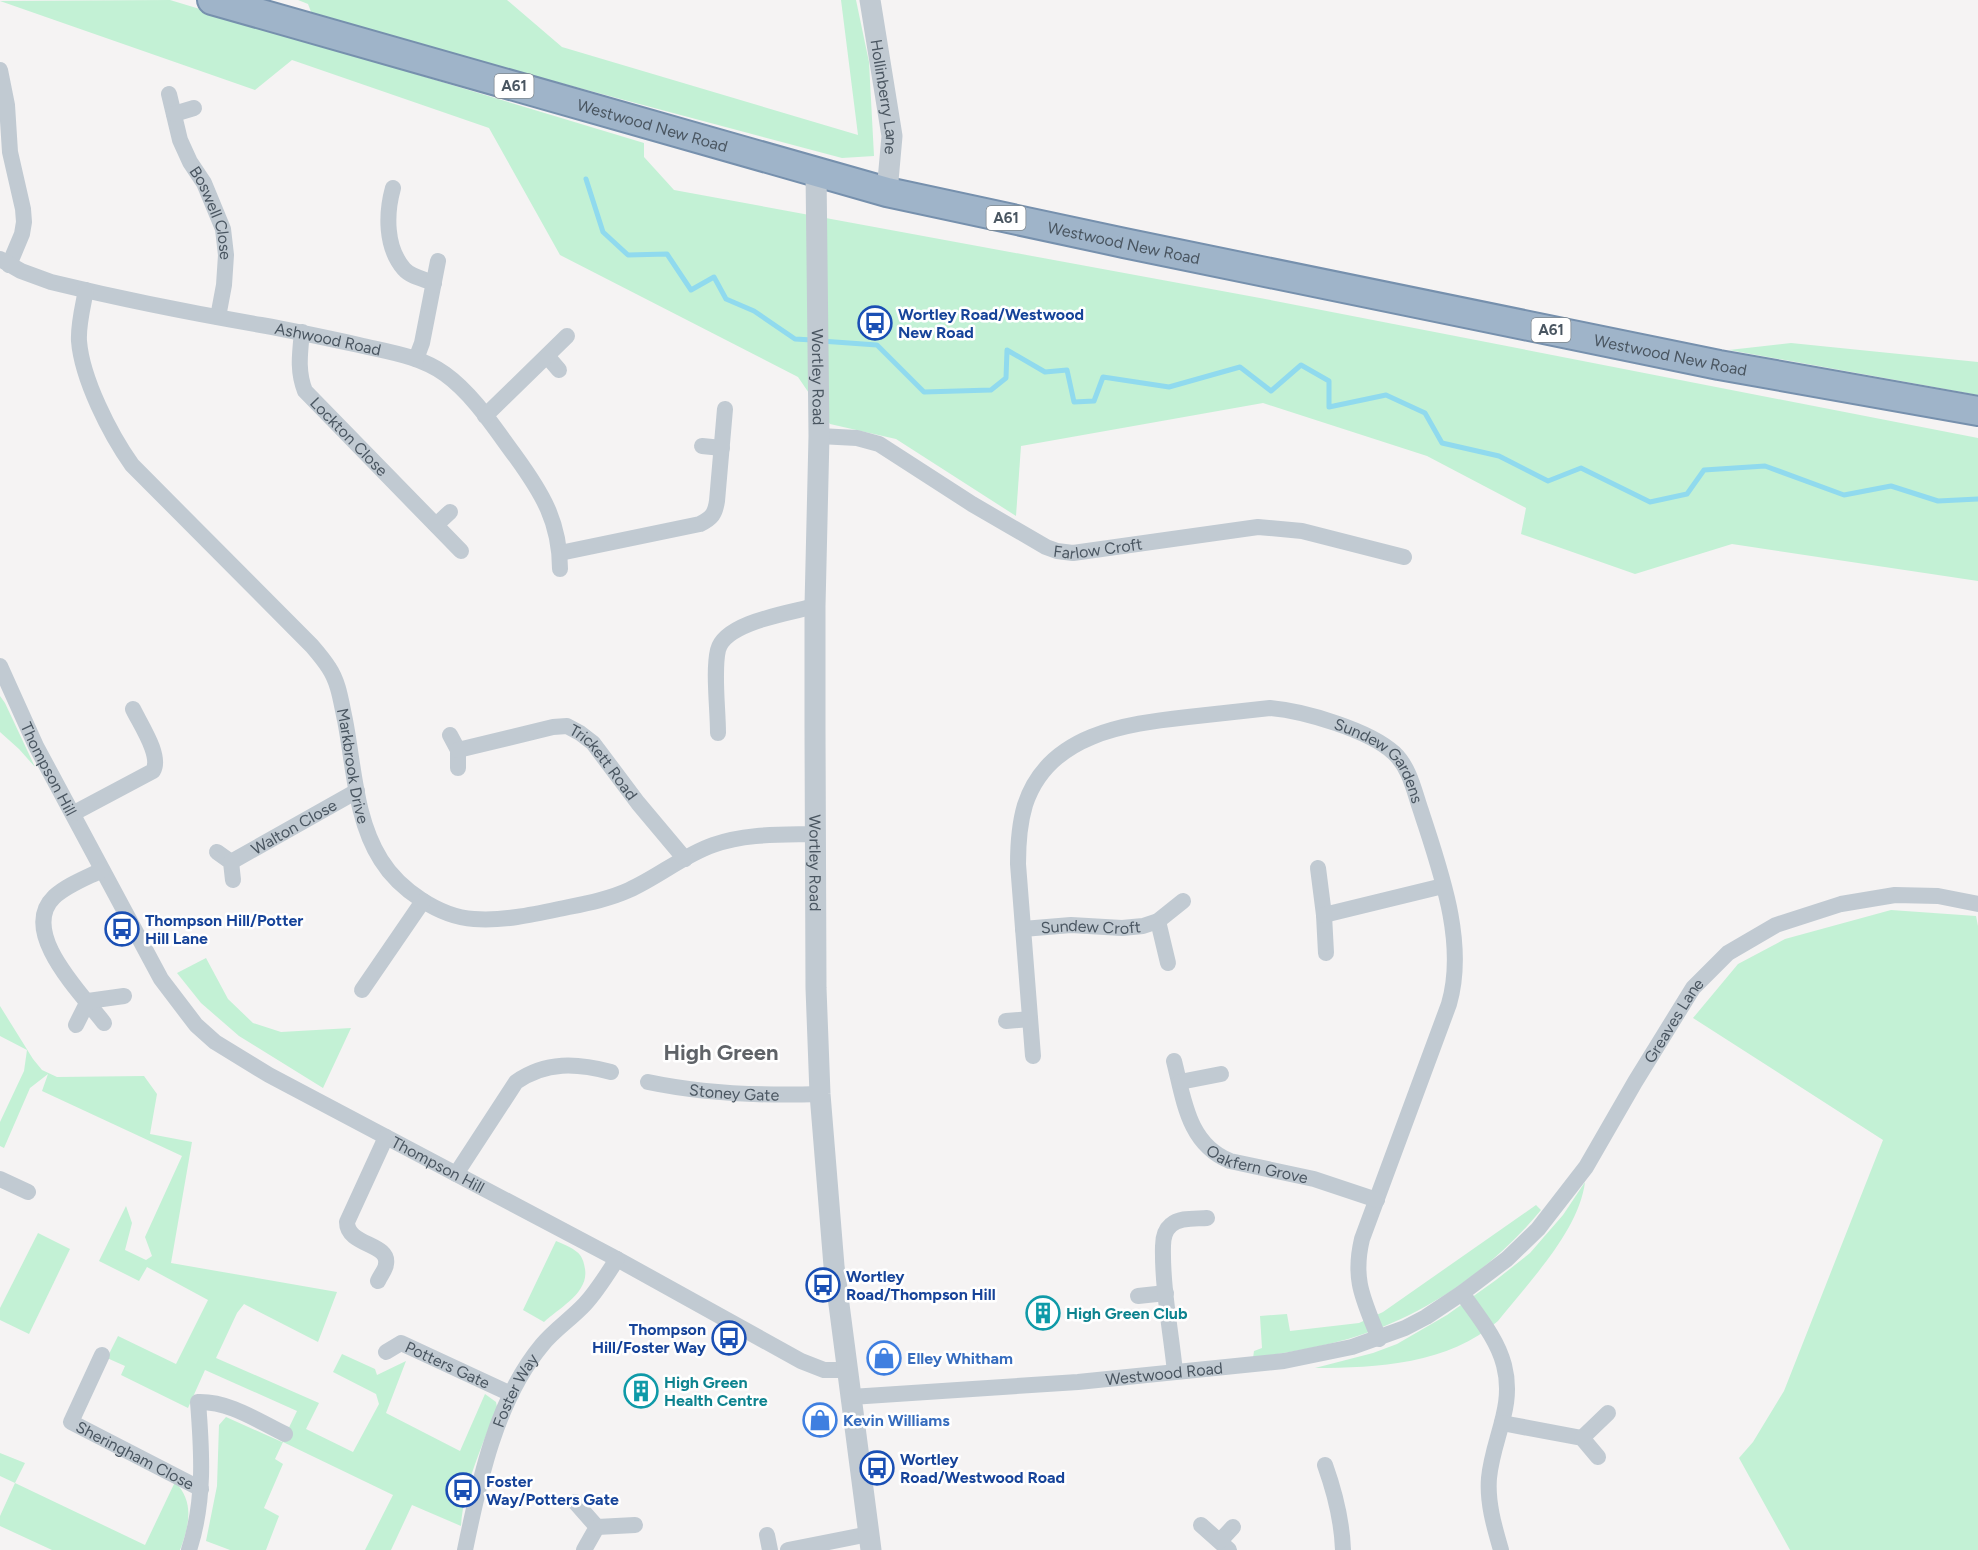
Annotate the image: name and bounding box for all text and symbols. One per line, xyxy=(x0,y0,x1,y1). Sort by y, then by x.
street label: Hollinberry Lane xyxy=(867,38,902,156)
road number: A61 xyxy=(494,74,534,98)
street label: Westwood New Road xyxy=(575,95,730,156)
street label: Boswell Close xyxy=(186,162,236,261)
road number: A61 xyxy=(986,206,1026,230)
street label: Westwood New Road xyxy=(1046,217,1202,268)
bus stop icon: Wortley Road/Westwood New Road xyxy=(857,305,893,341)
place label: Wortley Road/Westwood New Road xyxy=(898,305,1084,342)
street label: Ashwood Road xyxy=(273,318,383,359)
road number: A61 xyxy=(1532,318,1570,342)
street label: Wortley Road xyxy=(808,328,828,425)
street label: Westwood New Road xyxy=(1592,330,1748,379)
street label: Lockton Close xyxy=(306,393,392,480)
street label: Farlow Croft xyxy=(1052,534,1143,563)
street label: Markbrook Drive xyxy=(333,706,373,826)
street label: Sundew Gardens xyxy=(1332,714,1427,805)
street label: Thompson Hill xyxy=(17,719,81,819)
street label: Trickett Road xyxy=(567,720,642,804)
street label: Walton Close xyxy=(248,795,340,858)
street label: Wortley Road xyxy=(806,815,825,911)
bus stop icon: Thompson Hill/Potter Hill Lane xyxy=(104,911,140,947)
place label: Thompson Hill/Potter Hill Lane xyxy=(145,911,303,948)
street label: Sundew Croft xyxy=(1040,915,1142,938)
street label: Greaves Lane xyxy=(1640,974,1707,1066)
district label: High Green xyxy=(664,1039,778,1066)
street label: Stoney Gate xyxy=(688,1080,780,1104)
street label: Thompson Hill xyxy=(388,1132,488,1197)
street label: Oakfern Grove xyxy=(1203,1140,1310,1187)
bus stop icon: Wortley Road/Thompson Hill xyxy=(805,1267,841,1303)
place label: Wortley Road/Thompson Hill xyxy=(846,1267,996,1304)
building icon: High Green Club xyxy=(1025,1295,1061,1331)
place label: High Green Club xyxy=(1066,1304,1188,1323)
place label: Thompson Hill/Foster Way xyxy=(592,1320,707,1357)
bus stop icon: Thompson Hill/Foster Way xyxy=(711,1320,747,1356)
street label: Potters Gate xyxy=(402,1337,493,1393)
shop icon: Elley Whitham xyxy=(866,1340,902,1376)
street label: Foster Way xyxy=(488,1349,542,1430)
place label: Elley Whitham xyxy=(907,1349,1013,1368)
street label: Westwood Road xyxy=(1104,1358,1224,1389)
building icon: High Green Health Centre xyxy=(623,1373,659,1409)
place label: High Green Health Centre xyxy=(664,1373,768,1410)
shop icon: Kevin Williams xyxy=(802,1402,838,1438)
place label: Kevin Williams xyxy=(843,1411,950,1430)
street label: Sheringham Close xyxy=(73,1417,198,1493)
bus stop icon: Wortley Road/Westwood Road xyxy=(859,1450,895,1486)
place label: Wortley Road/Westwood Road xyxy=(900,1450,1065,1487)
bus stop icon: Foster Way/Potters Gate xyxy=(445,1472,481,1508)
place label: Foster Way/Potters Gate xyxy=(486,1472,619,1509)

